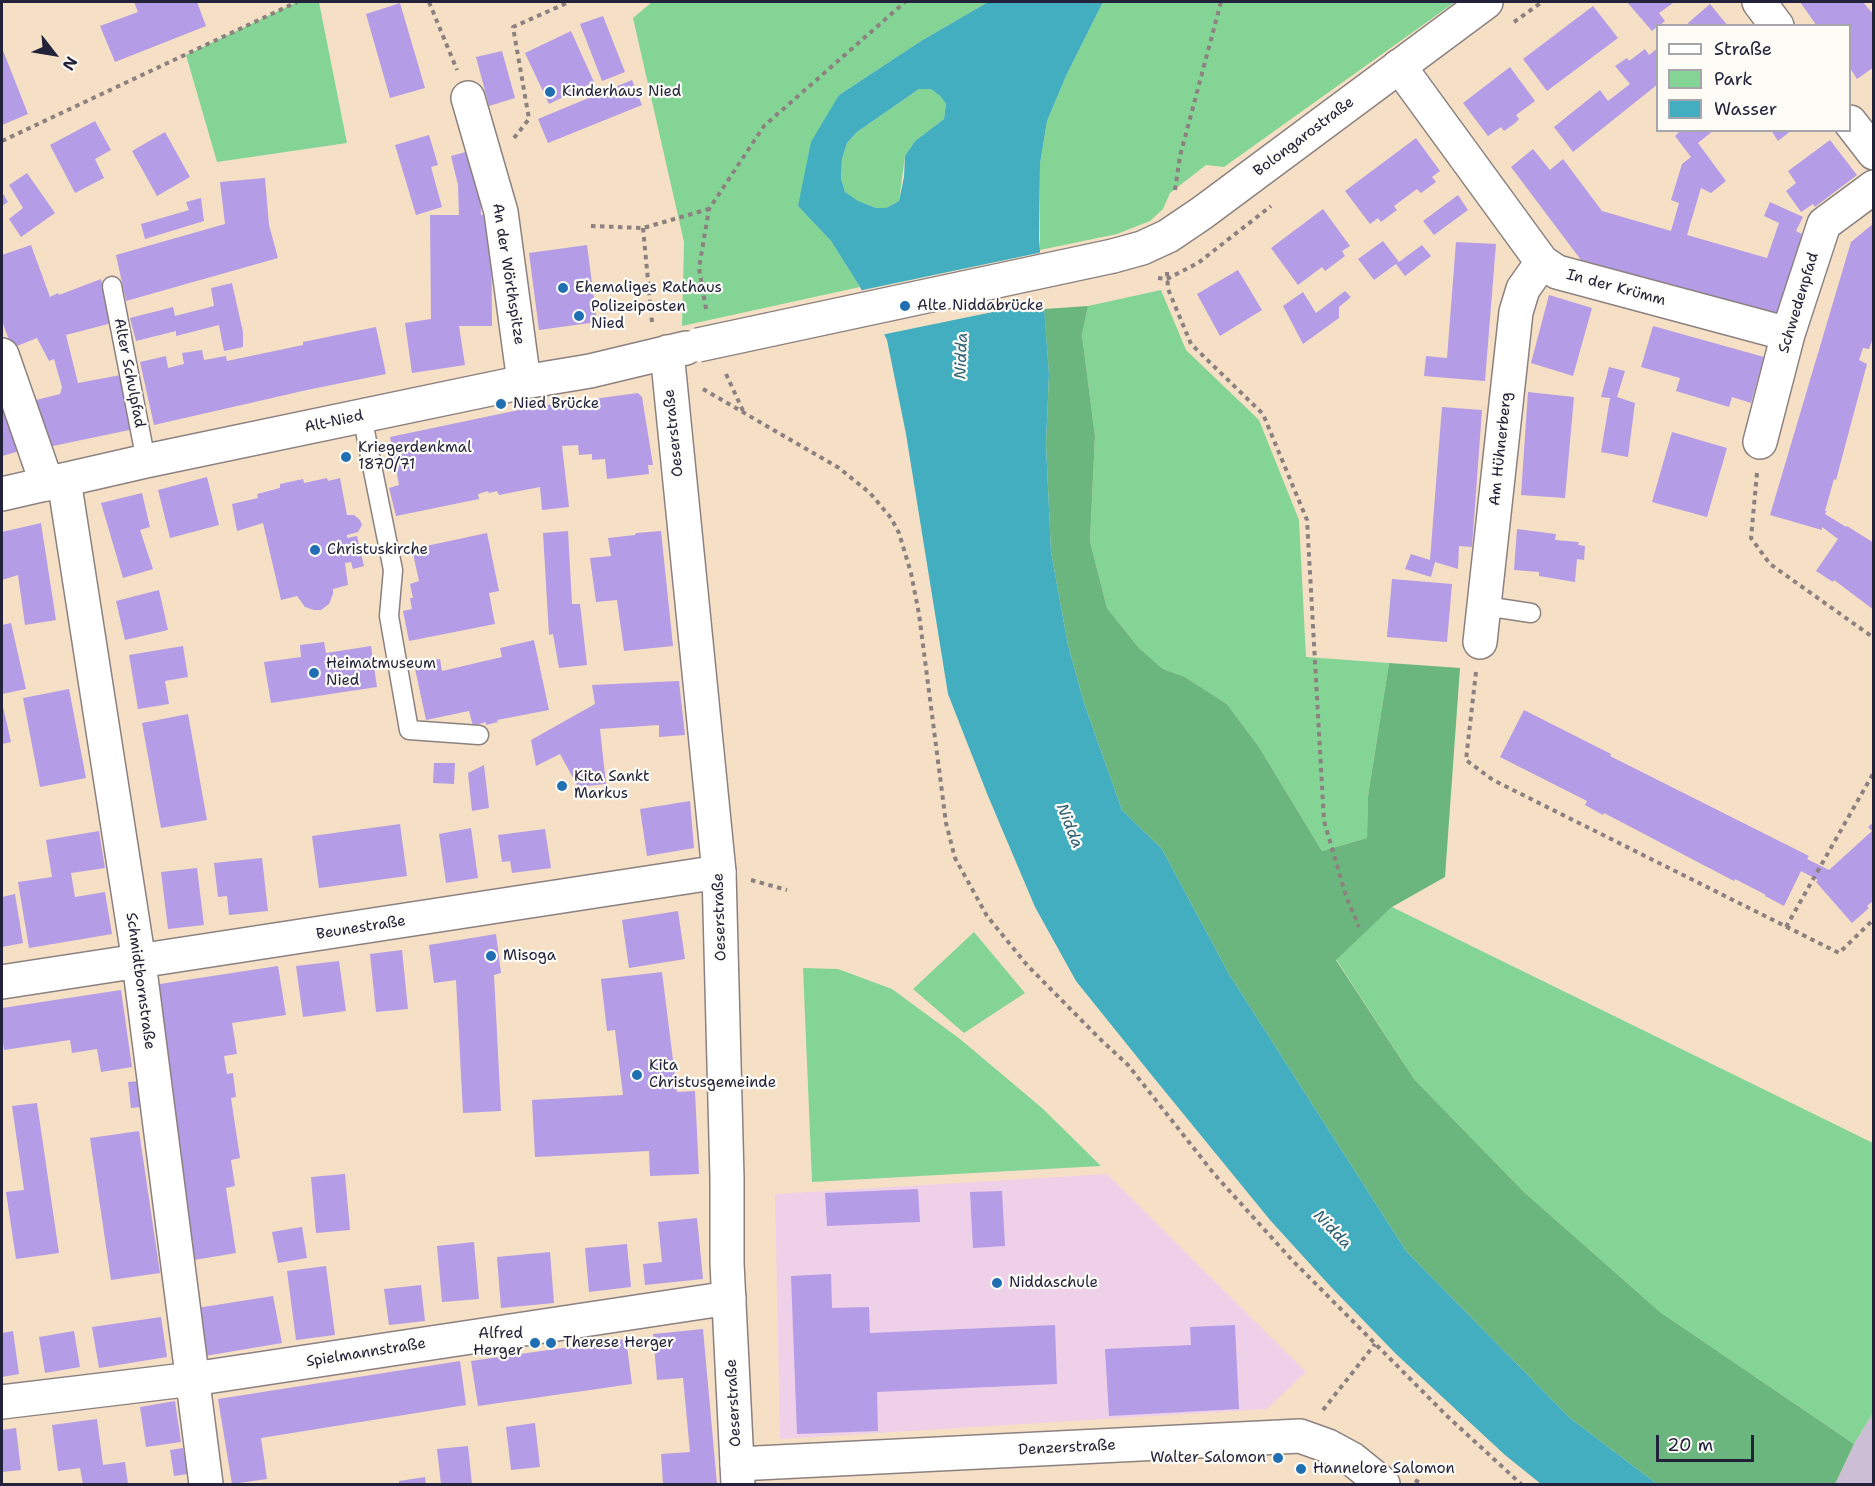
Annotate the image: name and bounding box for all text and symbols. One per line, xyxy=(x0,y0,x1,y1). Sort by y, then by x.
north arrow xyxy=(24,24,84,84)
legend xyxy=(1656,24,1851,132)
text: Straße xyxy=(1714,37,1772,61)
text: N xyxy=(58,53,82,74)
text: Park xyxy=(1714,67,1753,91)
place label: Kinderhaus Nied xyxy=(562,83,681,101)
marker: Kinderhaus Nied xyxy=(543,85,557,99)
street label: Bolongarostraße xyxy=(1250,93,1358,181)
text: Wasser xyxy=(1714,97,1777,121)
street label: An der Wörthspitze xyxy=(488,202,528,346)
street label: Schwedenpfad xyxy=(1775,250,1823,356)
street label: In der Krümm xyxy=(1564,266,1668,310)
place label: Ehemaliges Rathaus xyxy=(575,279,722,297)
marker: Ehemaliges Rathaus xyxy=(556,281,570,295)
place label: Alte Niddabrücke xyxy=(917,297,1043,315)
place label: Polizeiposten Nied xyxy=(591,298,686,333)
marker: Alte Niddabrücke xyxy=(898,299,912,313)
marker: Polizeiposten Nied xyxy=(572,309,586,323)
street label: Alter Schulpfad xyxy=(110,317,148,429)
water label: Nidda xyxy=(952,332,972,380)
street label: Oeserstraße xyxy=(660,388,688,478)
street label: Am Hühnerberg xyxy=(1486,391,1516,507)
place label: Nied Brücke xyxy=(513,395,599,413)
marker: Nied Brücke xyxy=(494,397,508,411)
street label: Alt-Nied xyxy=(303,407,365,437)
place label: Kriegerdenkmal 1870/71 xyxy=(358,439,472,474)
marker: Kriegerdenkmal 1870/71 xyxy=(339,450,353,464)
place label: Christuskirche xyxy=(327,541,428,559)
marker: Christuskirche xyxy=(308,543,322,557)
place label: Heimatmuseum Nied xyxy=(326,655,436,690)
marker: Heimatmuseum Nied xyxy=(307,666,321,680)
place label: Kita Sankt Markus xyxy=(574,768,650,803)
marker: Kita Sankt Markus xyxy=(555,779,569,793)
water label: Nidda xyxy=(1051,801,1087,851)
street label: Oeserstraße xyxy=(709,873,731,961)
street label: Schmidtbornstraße xyxy=(121,911,159,1051)
street label: Beunestraße xyxy=(315,912,407,944)
place label: Misoga xyxy=(503,947,556,965)
marker: Misoga xyxy=(484,949,498,963)
place label: Kita Christusgemeinde xyxy=(649,1057,776,1092)
marker: Kita Christusgemeinde xyxy=(630,1068,644,1082)
water label: Nidda xyxy=(1309,1207,1355,1253)
place label: Niddaschule xyxy=(1009,1274,1098,1292)
marker: Niddaschule xyxy=(990,1276,1004,1290)
place label: Alfred Herger xyxy=(473,1325,523,1360)
place label: Therese Herger xyxy=(563,1334,674,1352)
street label: Spielmannstraße xyxy=(305,1335,427,1371)
marker: Alfred Herger xyxy=(528,1336,542,1350)
marker: Therese Herger xyxy=(544,1336,558,1350)
street label: Oeserstraße xyxy=(723,1359,745,1447)
scale bar xyxy=(1659,1423,1756,1461)
text: 20 m xyxy=(1667,1433,1713,1457)
street label: Denzerstraße xyxy=(1018,1436,1116,1460)
place label: Walter Salomon xyxy=(1150,1449,1266,1467)
marker: Walter Salomon xyxy=(1271,1451,1285,1465)
place label: Hannelore Salomon xyxy=(1313,1460,1455,1478)
marker: Hannelore Salomon xyxy=(1294,1462,1308,1476)

